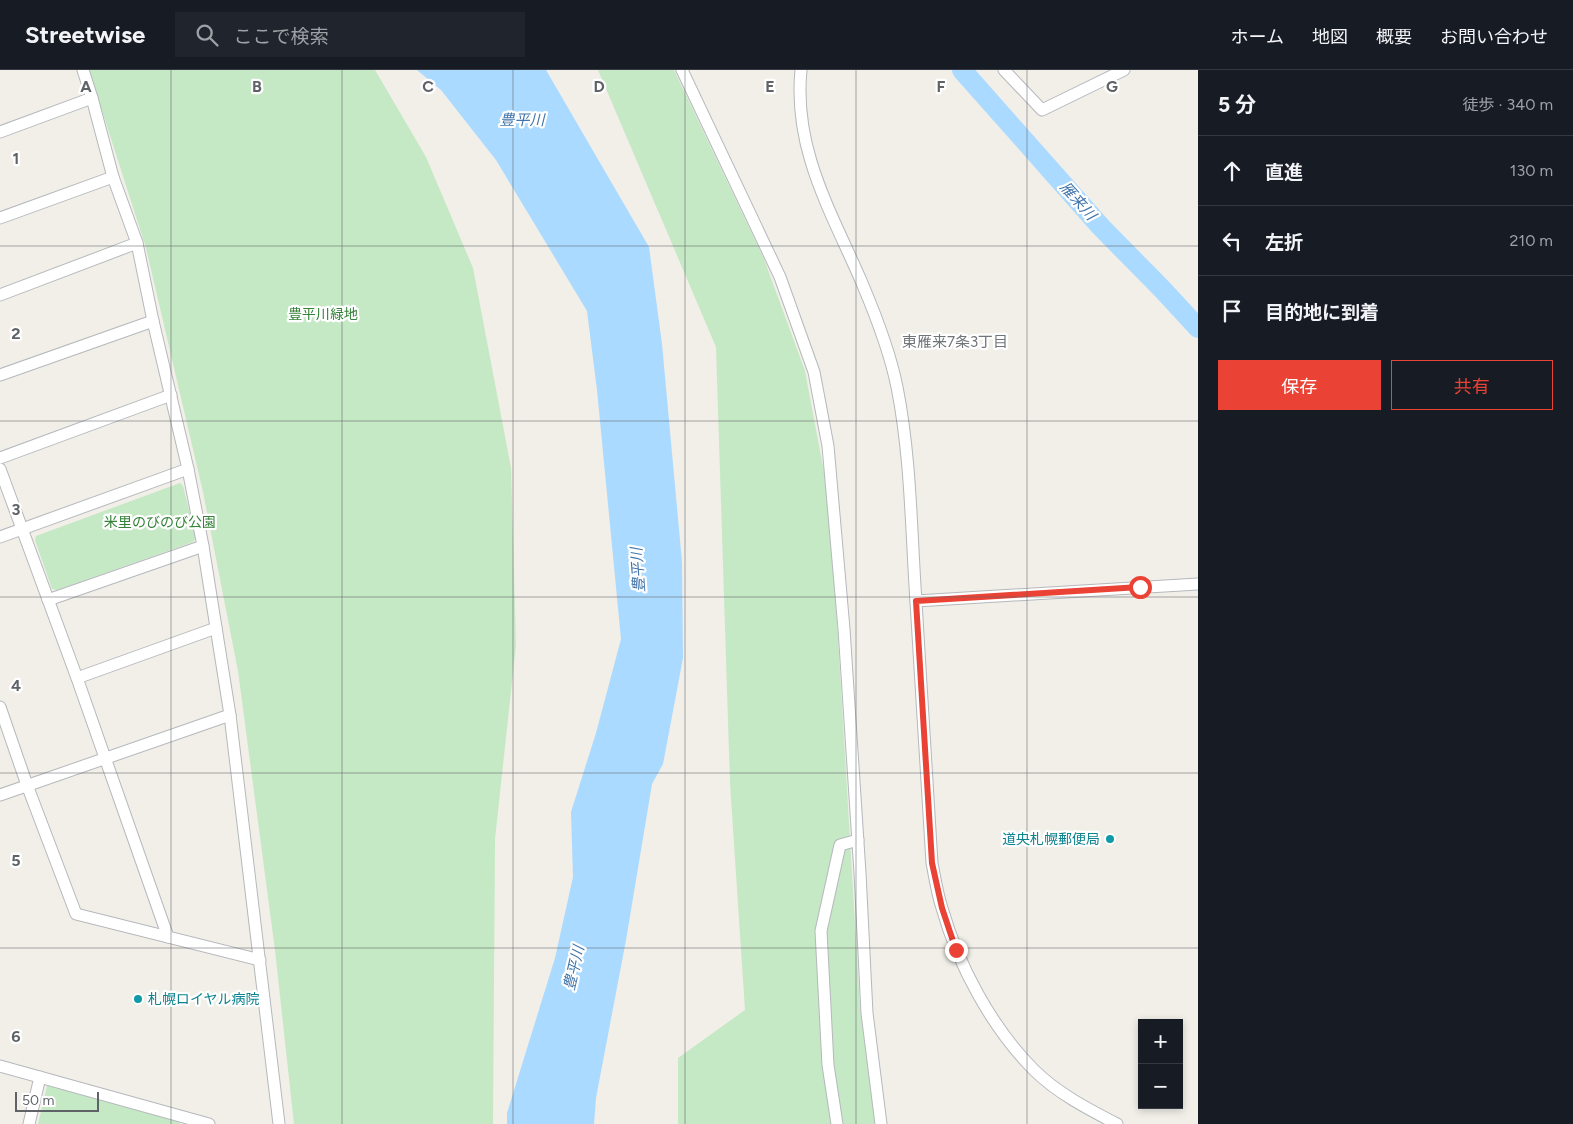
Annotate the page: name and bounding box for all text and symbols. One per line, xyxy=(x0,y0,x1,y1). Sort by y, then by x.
search box xyxy=(175,12,525,57)
text: Streetwise xyxy=(25,20,145,49)
icon: search xyxy=(193,21,221,49)
text: ここで検索 xyxy=(233,25,328,48)
text: ホーム xyxy=(1231,26,1284,48)
text: 地図 xyxy=(1312,26,1348,48)
text: 概要 xyxy=(1376,26,1412,48)
text: お問い合わせ xyxy=(1440,26,1548,48)
text: A xyxy=(80,77,92,96)
text: B xyxy=(252,77,262,96)
text: C xyxy=(422,77,434,96)
text: D xyxy=(593,77,605,96)
text: E xyxy=(765,77,775,96)
text: F xyxy=(937,77,946,96)
text: G xyxy=(1106,77,1118,96)
text: 5 分 xyxy=(1218,92,1256,117)
text: 徒歩 · 340 m xyxy=(1463,95,1553,114)
water label: 豊平川 xyxy=(499,111,546,129)
text: 1 xyxy=(13,149,19,168)
icon: ahead xyxy=(1218,157,1246,185)
text: 直進 xyxy=(1265,161,1303,184)
text: 130 m xyxy=(1510,161,1553,180)
water label: 雁来川 xyxy=(1056,178,1101,225)
icon: left xyxy=(1218,227,1246,255)
text: 左折 xyxy=(1265,231,1303,254)
text: 210 m xyxy=(1510,231,1553,250)
icon: arrive xyxy=(1218,297,1246,325)
text: 目的地に到着 xyxy=(1265,301,1379,324)
park label: 豊平川緑地 xyxy=(288,306,358,323)
text: 2 xyxy=(11,324,21,343)
district label: 東雁来7条3丁目 xyxy=(902,333,1008,351)
button: 保存 xyxy=(1218,360,1381,410)
button: 共有 xyxy=(1391,360,1553,410)
text: 3 xyxy=(12,500,21,519)
park label: 米里のびのび公園 xyxy=(104,514,216,531)
water label: 豊平川 xyxy=(627,545,649,593)
route start xyxy=(1129,576,1152,599)
text: 4 xyxy=(11,676,21,695)
place label: 道央札幌郵便局 xyxy=(1002,831,1100,848)
marker: 道央札幌郵便局 xyxy=(1104,833,1116,845)
text: 5 xyxy=(11,851,21,870)
route end xyxy=(945,939,968,962)
water label: 豊平川 xyxy=(560,942,588,992)
place label: 札幌ロイヤル病院 xyxy=(148,991,260,1008)
marker: 札幌ロイヤル病院 xyxy=(132,993,144,1005)
map controls xyxy=(1138,1019,1183,1109)
button: + xyxy=(1138,1019,1183,1064)
text: 6 xyxy=(11,1027,21,1046)
button: − xyxy=(1138,1064,1183,1109)
scale bar xyxy=(15,1089,99,1112)
text: 50 m xyxy=(22,1092,54,1109)

